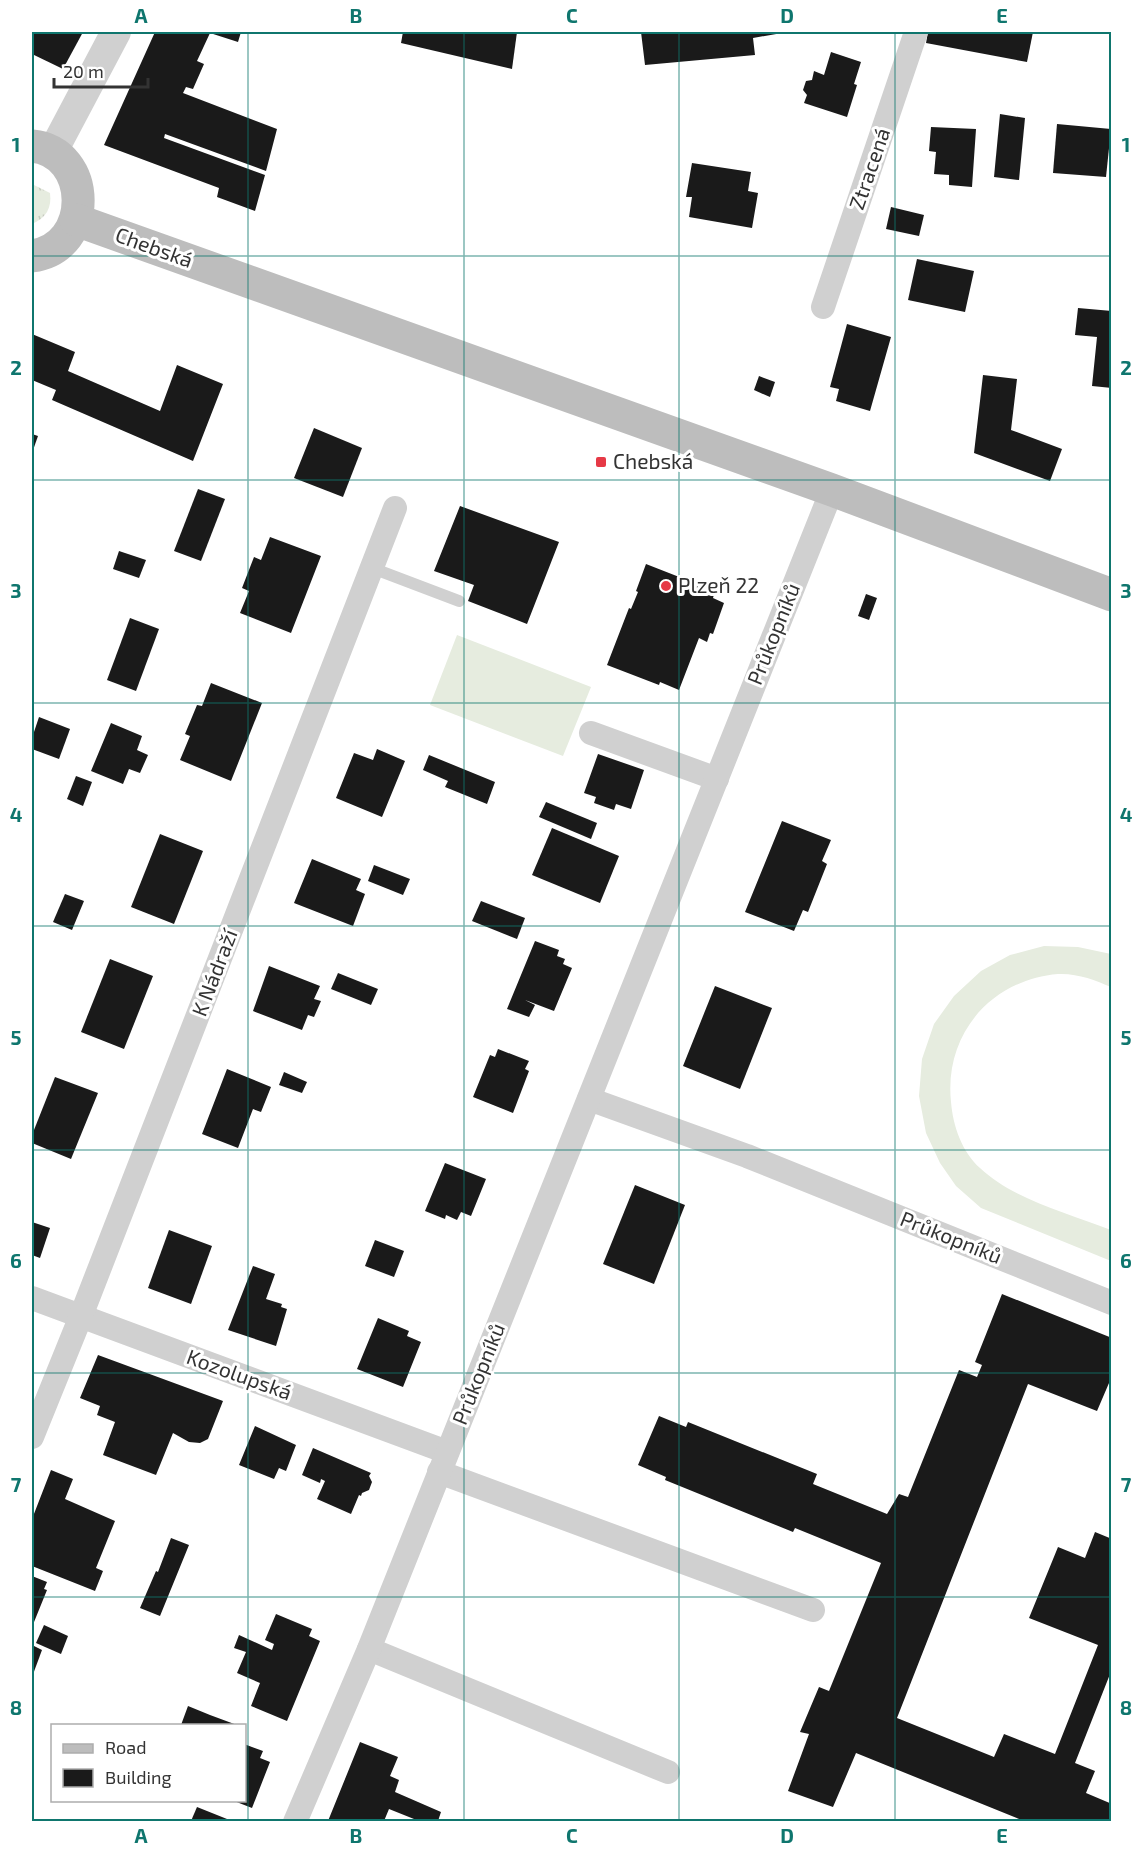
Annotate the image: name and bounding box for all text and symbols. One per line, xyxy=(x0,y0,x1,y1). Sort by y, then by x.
text: A xyxy=(134,3,148,27)
text: B xyxy=(350,3,362,27)
text: C xyxy=(566,3,578,27)
text: D xyxy=(780,3,794,27)
text: E xyxy=(996,3,1008,27)
scale bar xyxy=(54,51,148,89)
text: 20 m xyxy=(63,60,104,82)
street label: Ztracená xyxy=(843,124,894,213)
text: 1 xyxy=(12,132,20,156)
text: 1 xyxy=(1122,132,1130,156)
street label: Chebská xyxy=(113,221,197,272)
text: 2 xyxy=(10,355,22,379)
text: 2 xyxy=(1120,355,1132,379)
place label: Chebská xyxy=(613,448,693,473)
marker: Chebská xyxy=(594,455,608,469)
place label: Plzeň 22 xyxy=(678,572,759,597)
text: 3 xyxy=(10,578,22,602)
text: 3 xyxy=(1120,578,1132,602)
marker: Plzeň 22 xyxy=(659,579,673,593)
street label: Průkopníků xyxy=(741,579,804,688)
text: 4 xyxy=(10,802,23,826)
text: 4 xyxy=(1120,802,1133,826)
street label: K Nádraží xyxy=(186,925,242,1019)
text: 5 xyxy=(10,1025,22,1049)
text: 5 xyxy=(1120,1025,1132,1049)
street label: Průkopníků xyxy=(897,1205,1006,1268)
text: 6 xyxy=(10,1248,22,1272)
text: 6 xyxy=(1120,1248,1132,1272)
street label: Průkopníků xyxy=(446,1319,509,1428)
street label: Kozolupská xyxy=(184,1343,295,1404)
text: 7 xyxy=(11,1472,22,1496)
text: 7 xyxy=(1121,1472,1132,1496)
text: 8 xyxy=(10,1695,22,1719)
text: 8 xyxy=(1120,1695,1132,1719)
legend xyxy=(51,1724,246,1802)
text: Road xyxy=(105,1736,146,1758)
text: Building xyxy=(105,1766,172,1788)
text: A xyxy=(134,1823,148,1847)
text: B xyxy=(350,1823,362,1847)
text: C xyxy=(566,1823,578,1847)
text: D xyxy=(780,1823,794,1847)
text: E xyxy=(996,1823,1008,1847)

